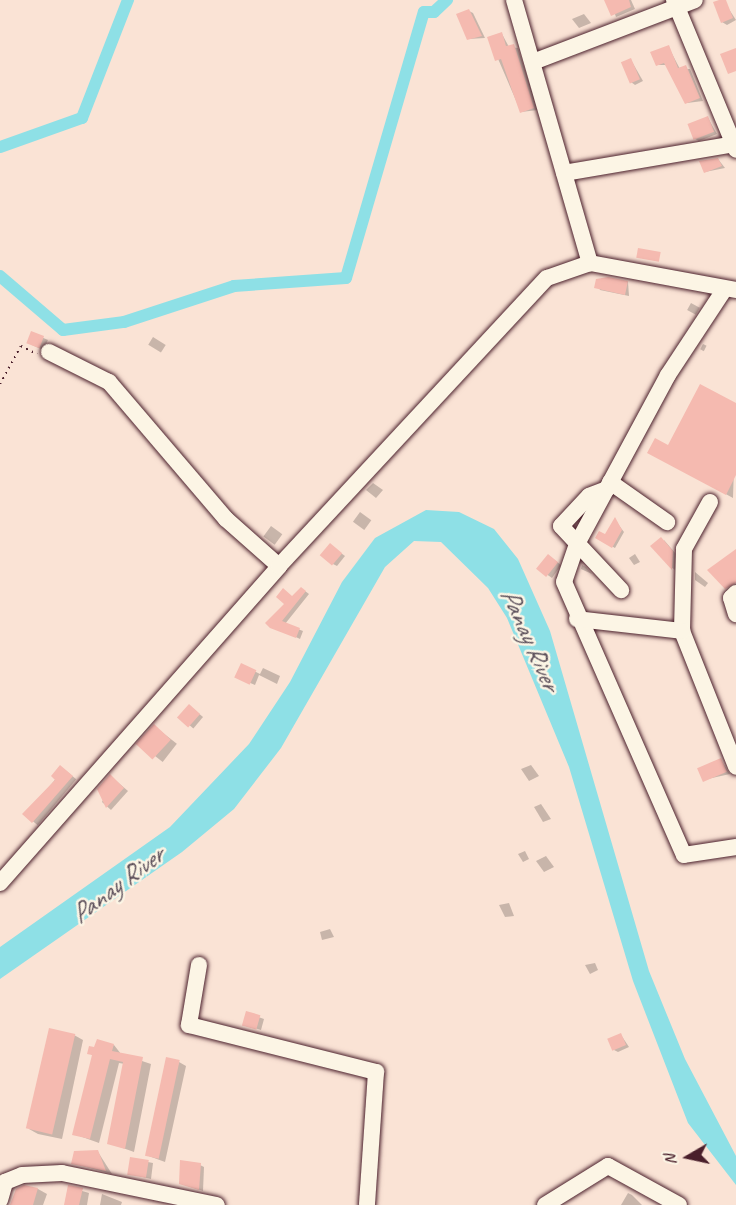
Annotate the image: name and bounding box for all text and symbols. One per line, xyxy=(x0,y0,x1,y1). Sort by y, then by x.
water label: Panay River xyxy=(493,583,567,695)
water label: Panay River xyxy=(64,839,170,931)
north arrow xyxy=(658,1127,718,1187)
text: N xyxy=(660,1153,681,1166)

